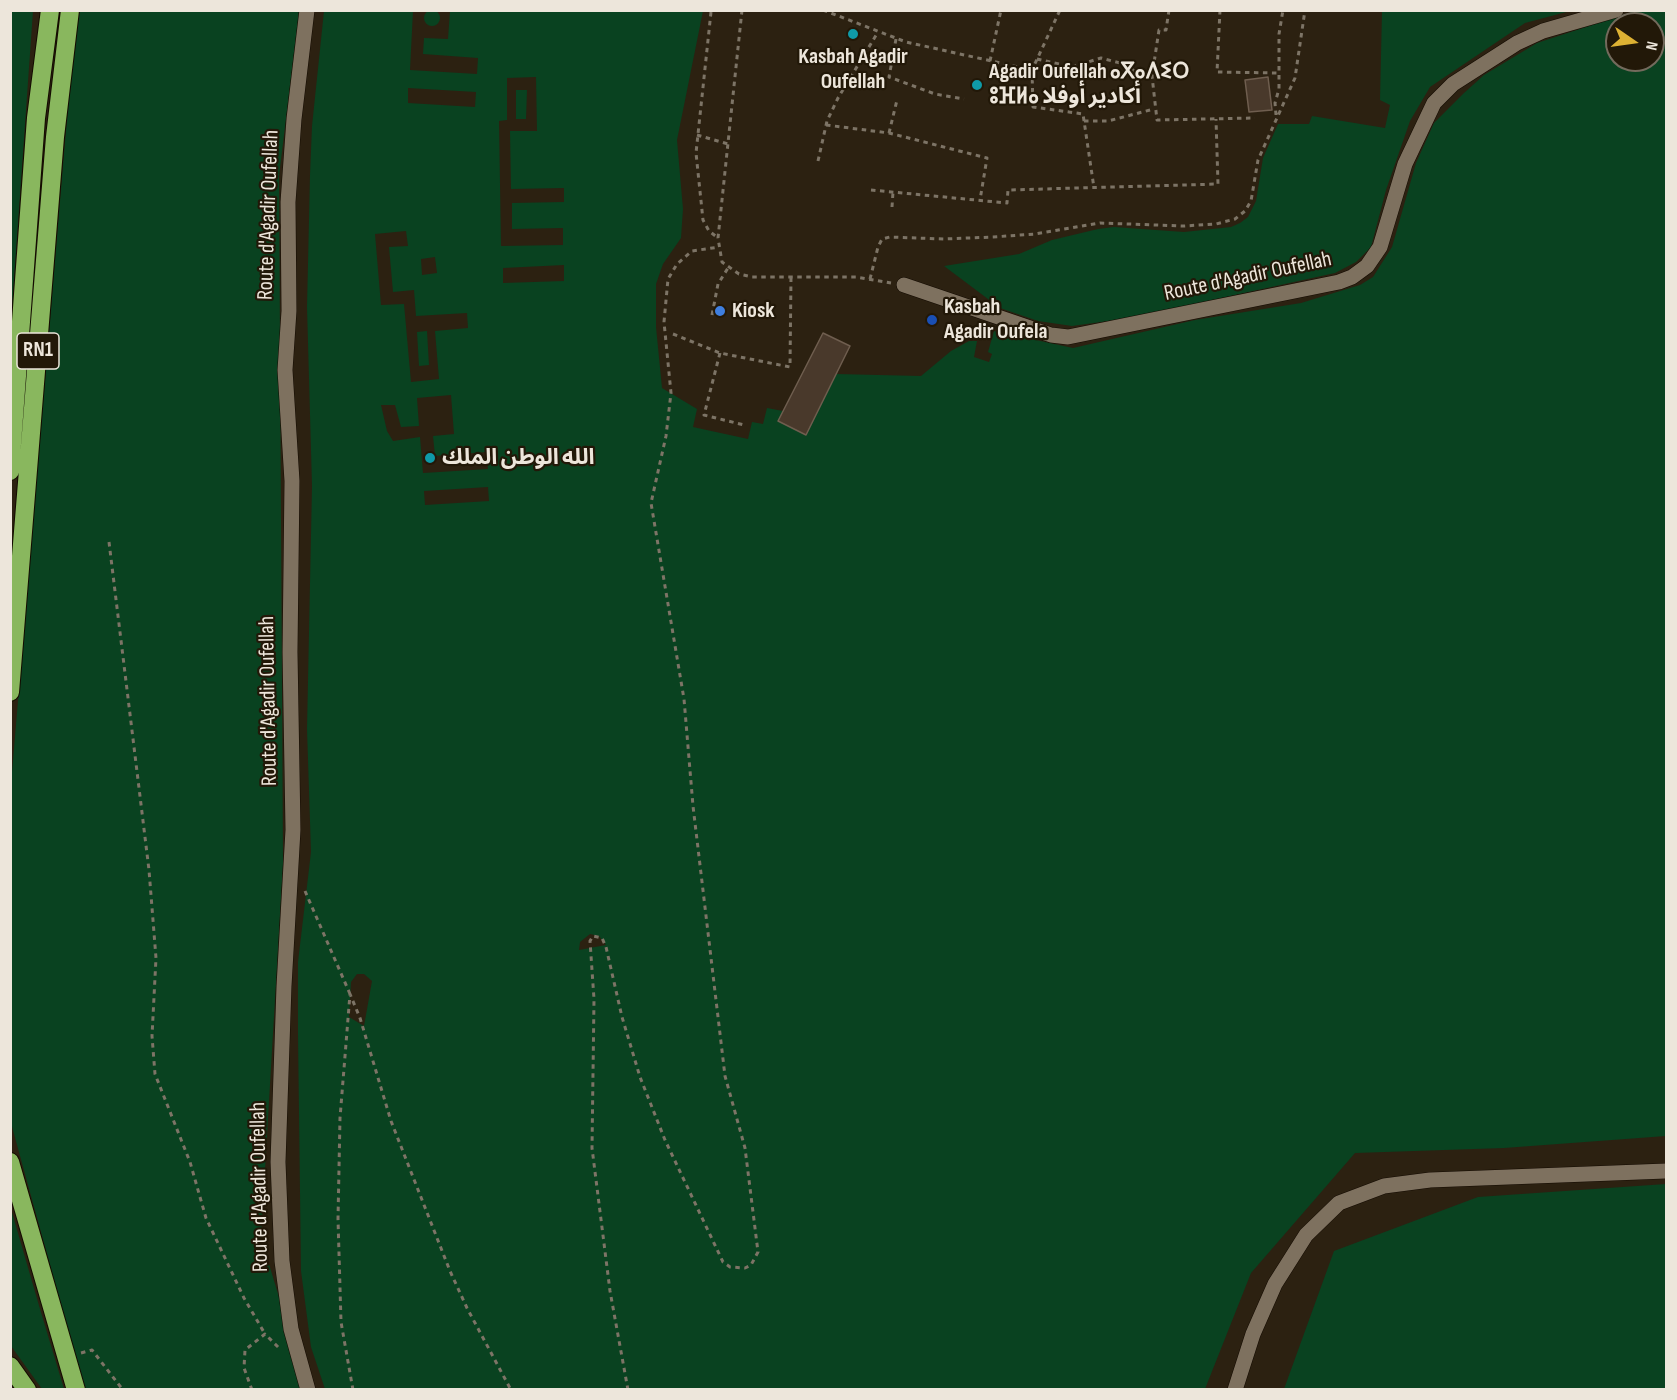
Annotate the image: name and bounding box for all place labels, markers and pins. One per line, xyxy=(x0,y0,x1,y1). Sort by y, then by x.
marker: Kasbah Agadir Oufellah xyxy=(846,27,860,41)
place label: Kasbah Agadir Oufellah xyxy=(798,44,908,96)
place label: Agadir Oufellah ⴰⴳⴰⴷⵉⵔ ⵓⴼⵍⴰ أكادير أوفلا xyxy=(989,59,1189,110)
marker: Agadir Oufellah ⴰⴳⴰⴷⵉⵔ ⵓⴼⵍⴰ أكادير أوفلا xyxy=(970,78,984,92)
place label: Kasbah Agadir Oufela xyxy=(944,294,1047,346)
place label: Kiosk xyxy=(732,298,775,324)
marker: Kiosk xyxy=(713,304,727,318)
marker: Kasbah Agadir Oufela xyxy=(925,313,939,327)
place label: الله الوطن الملك xyxy=(442,445,594,471)
marker: الله الوطن الملك xyxy=(423,451,437,465)

